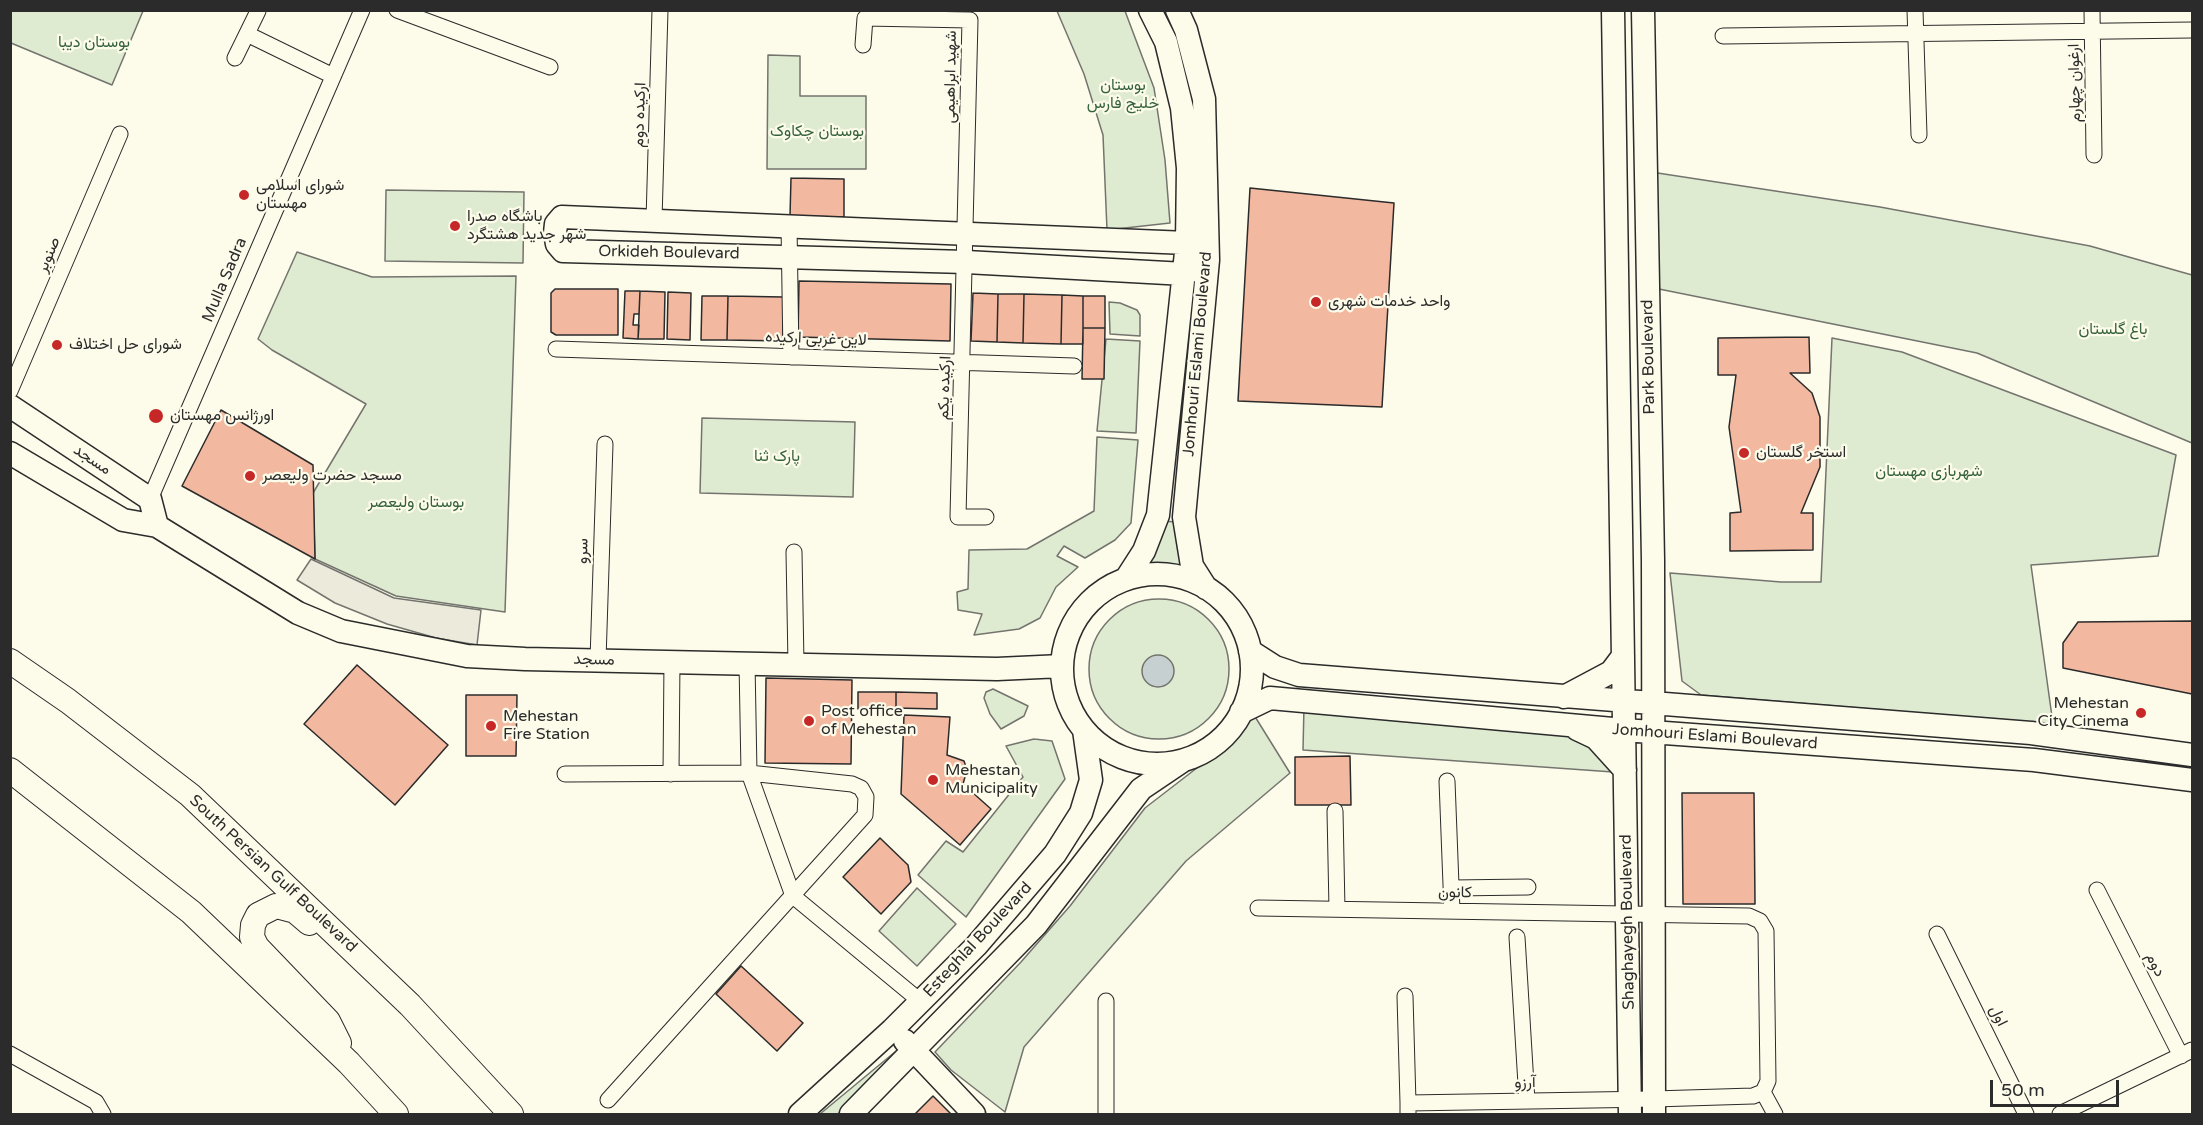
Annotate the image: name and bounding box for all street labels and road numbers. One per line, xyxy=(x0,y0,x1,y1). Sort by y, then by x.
street label: شهید ابراهیمی xyxy=(941,30,961,124)
street label: ارغوان چهارم xyxy=(2065,43,2085,123)
street label: ارکیده دوم xyxy=(629,82,651,148)
street label: صنوبر xyxy=(33,234,65,276)
street label: Mulla Sadra xyxy=(199,235,251,325)
street label: Orkideh Boulevard xyxy=(598,242,740,264)
street label: Jomhouri Eslami Boulevard xyxy=(1179,251,1217,457)
street label: Park Boulevard xyxy=(1638,299,1660,415)
street label: لاین غربی ارکیده xyxy=(765,328,867,350)
street label: ارکیده یکم xyxy=(934,356,956,420)
street label: مسجد xyxy=(69,440,115,480)
street label: سرو xyxy=(573,538,593,564)
street label: مسجد xyxy=(573,650,615,670)
street label: Jomhouri Eslami Boulevard xyxy=(1612,720,1818,754)
street label: South Persian Gulf Boulevard xyxy=(185,791,361,957)
street label: Shaghayegh Boulevard xyxy=(1617,834,1639,1010)
street label: Esteghlal Boulevard xyxy=(920,878,1036,1002)
street label: کانون xyxy=(1438,883,1472,903)
street label: دوم xyxy=(2141,950,2169,980)
street label: اول xyxy=(1985,1002,2011,1030)
street label: آرزو xyxy=(1514,1073,1536,1093)

